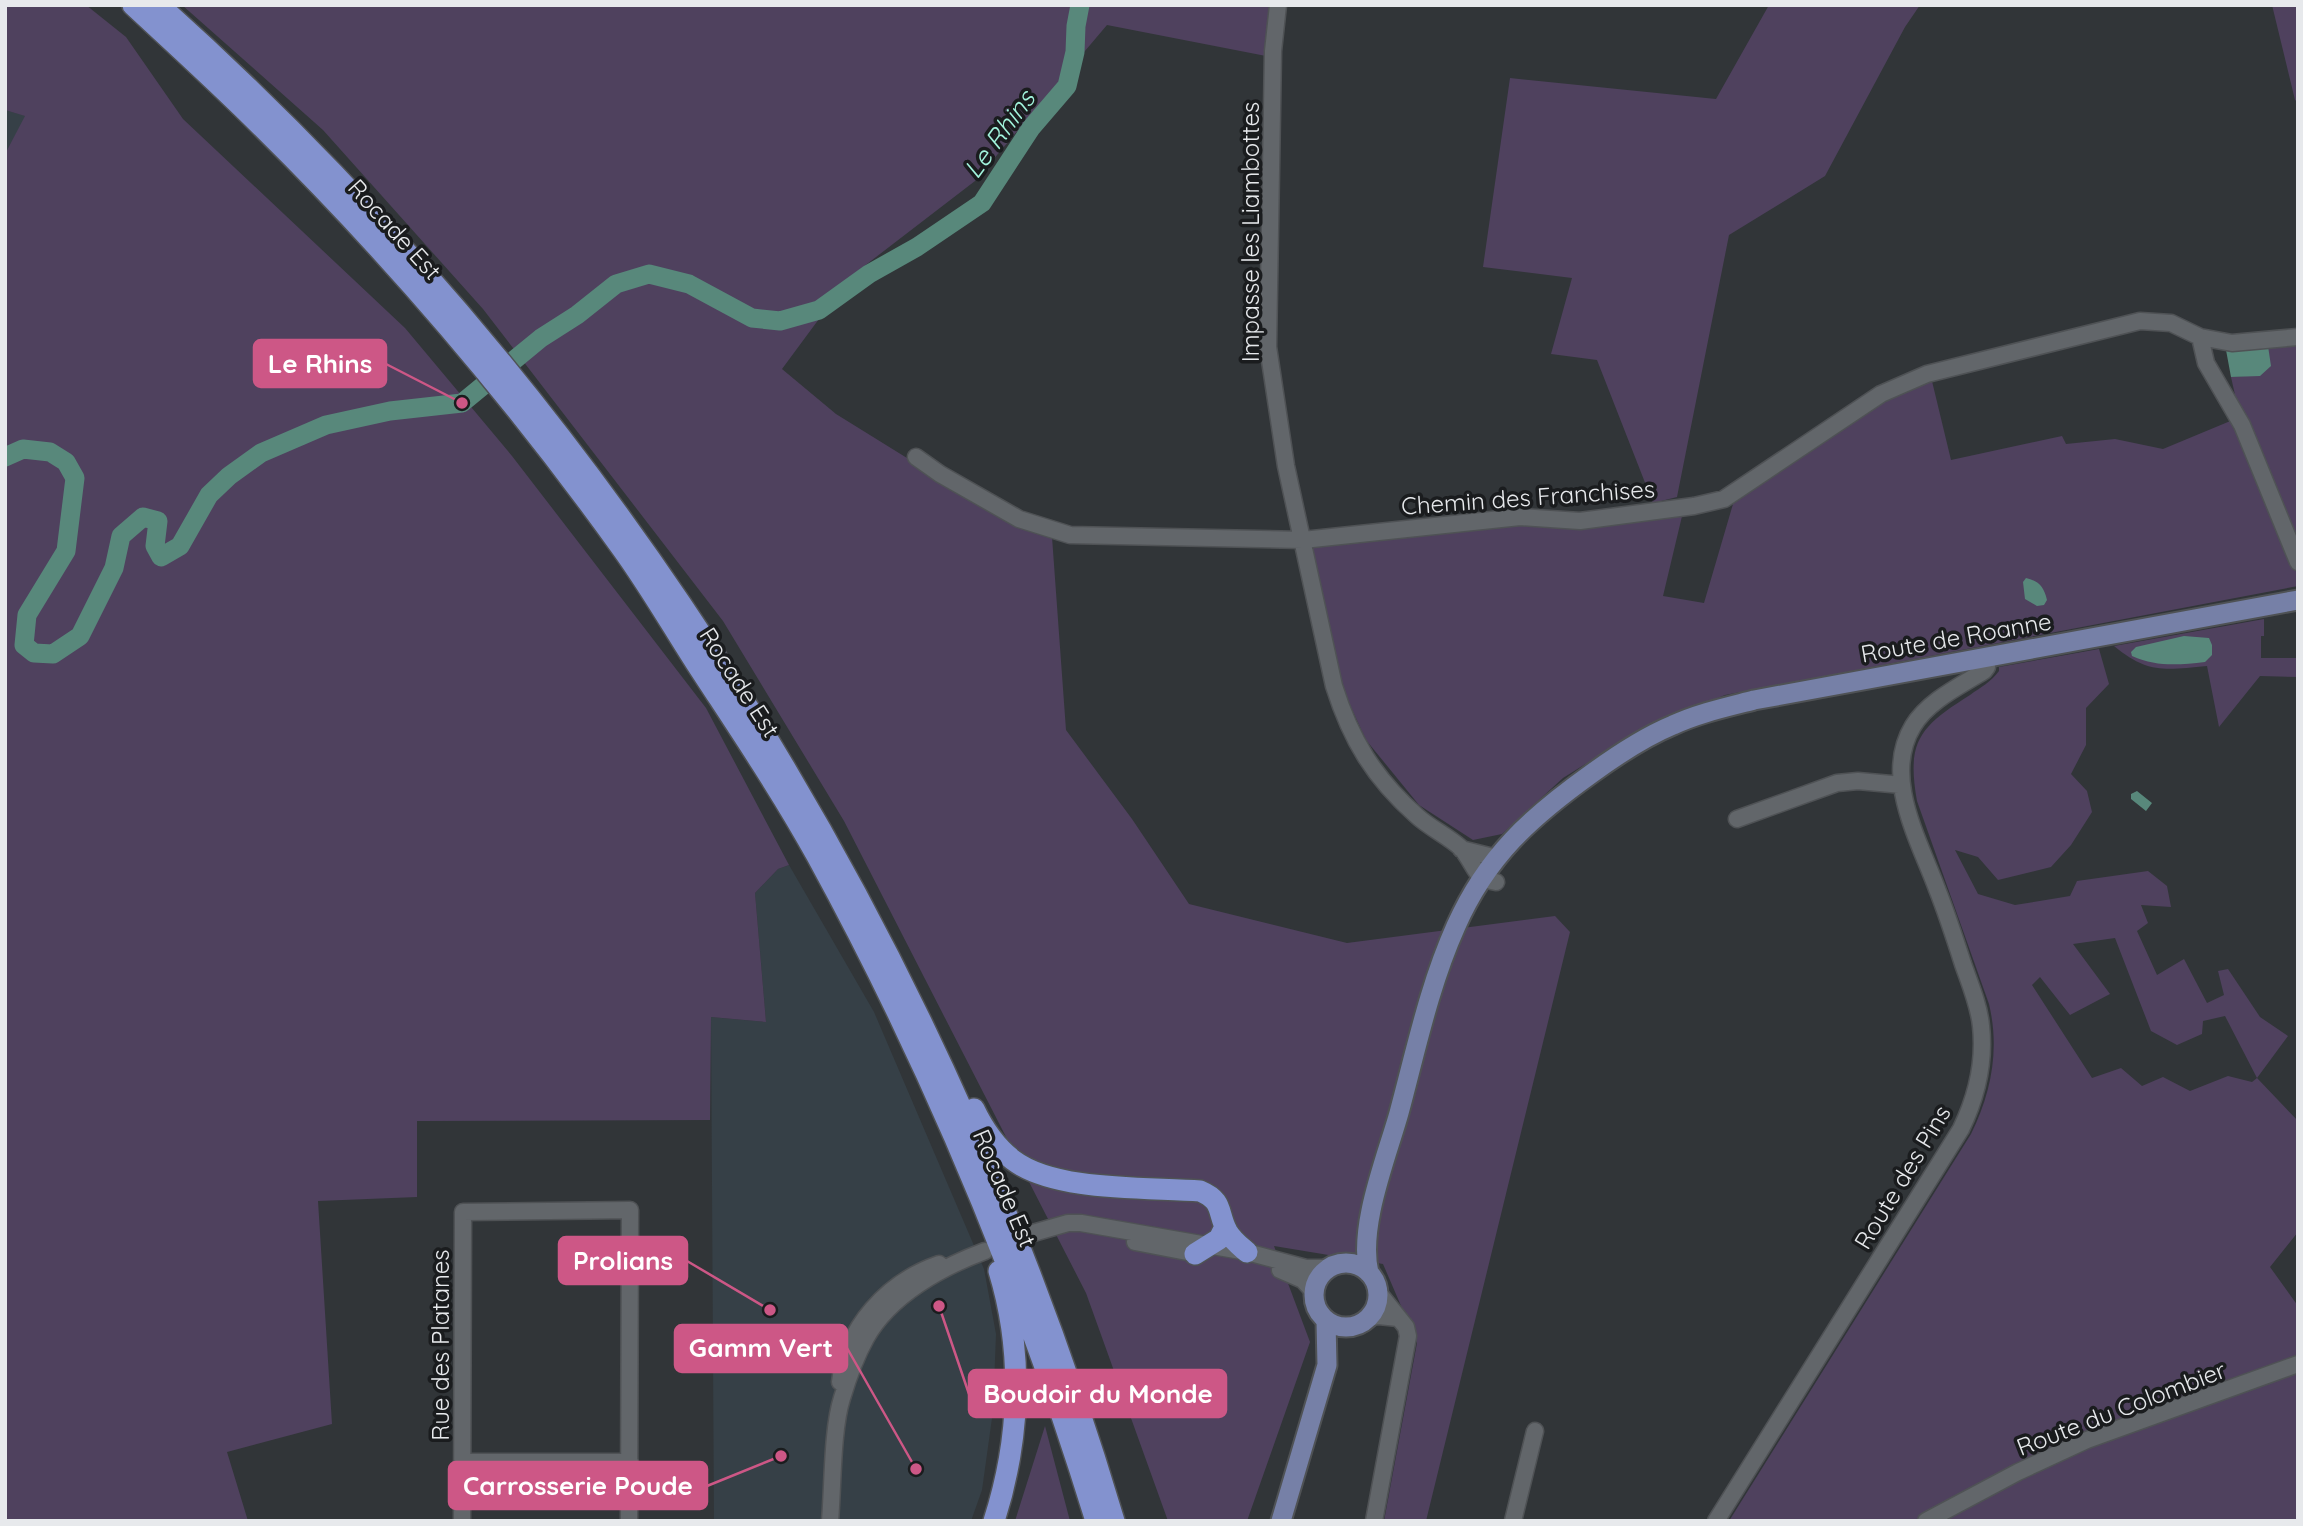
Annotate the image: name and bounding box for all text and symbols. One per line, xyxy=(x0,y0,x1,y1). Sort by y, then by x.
water label: Le Rhins xyxy=(956,82,1043,184)
street label: Impasse les Liambottes xyxy=(1235,102,1265,362)
street label: Rocade Est xyxy=(342,172,448,286)
callout: Le Rhins xyxy=(254,340,386,387)
text: Le Rhins xyxy=(268,347,372,380)
street label: Chemin des Franchises xyxy=(1400,473,1656,521)
street label: Route de Roanne xyxy=(1858,605,2054,669)
street label: Rocade Est xyxy=(693,621,787,743)
street label: Route des Pins xyxy=(1847,1100,1957,1254)
street label: Rocade Est xyxy=(967,1125,1043,1251)
callout: Prolians xyxy=(559,1237,687,1284)
text: Prolians xyxy=(573,1244,673,1277)
street label: Rue des Platanes xyxy=(425,1249,455,1441)
callout: Gamm Vert xyxy=(675,1325,847,1372)
text: Gamm Vert xyxy=(689,1331,833,1364)
street label: Route du Colombier xyxy=(2012,1354,2230,1462)
callout: Boudoir du Monde xyxy=(969,1370,1226,1417)
text: Boudoir du Monde xyxy=(983,1377,1213,1410)
callout: Carrosserie Poude xyxy=(449,1462,707,1509)
text: Carrosserie Poude xyxy=(463,1469,693,1502)

